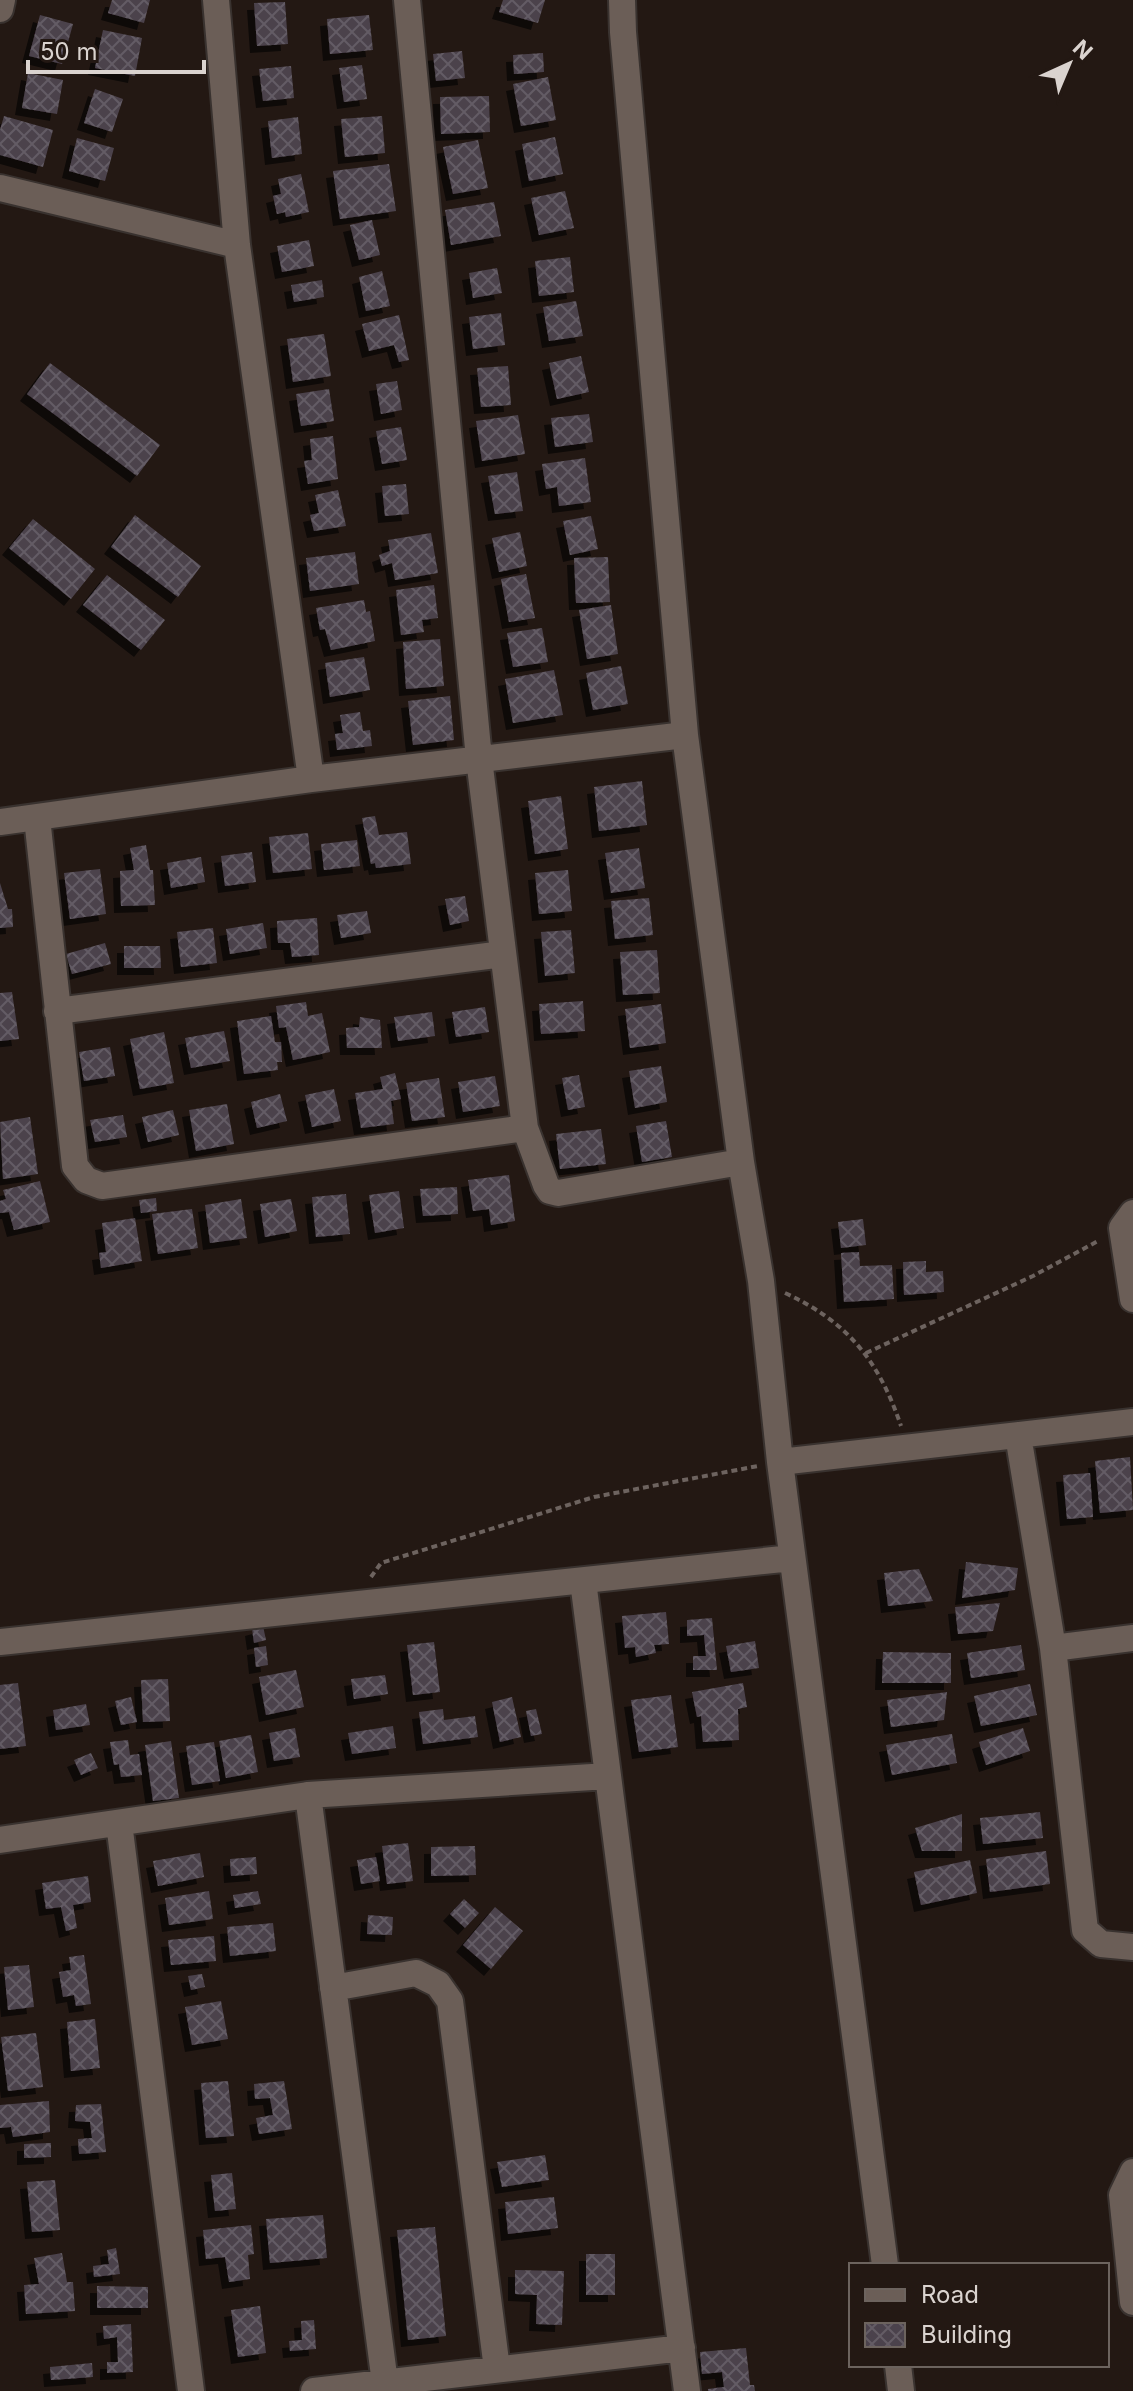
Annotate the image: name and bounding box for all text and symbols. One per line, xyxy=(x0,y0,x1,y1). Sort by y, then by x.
scale bar xyxy=(28,24,204,74)
north arrow xyxy=(1029,24,1109,104)
text: N xyxy=(1068,34,1098,65)
text: 50 m xyxy=(40,37,98,66)
legend xyxy=(849,2263,1109,2367)
text: Road xyxy=(921,2280,979,2309)
text: Building xyxy=(921,2320,1012,2349)

